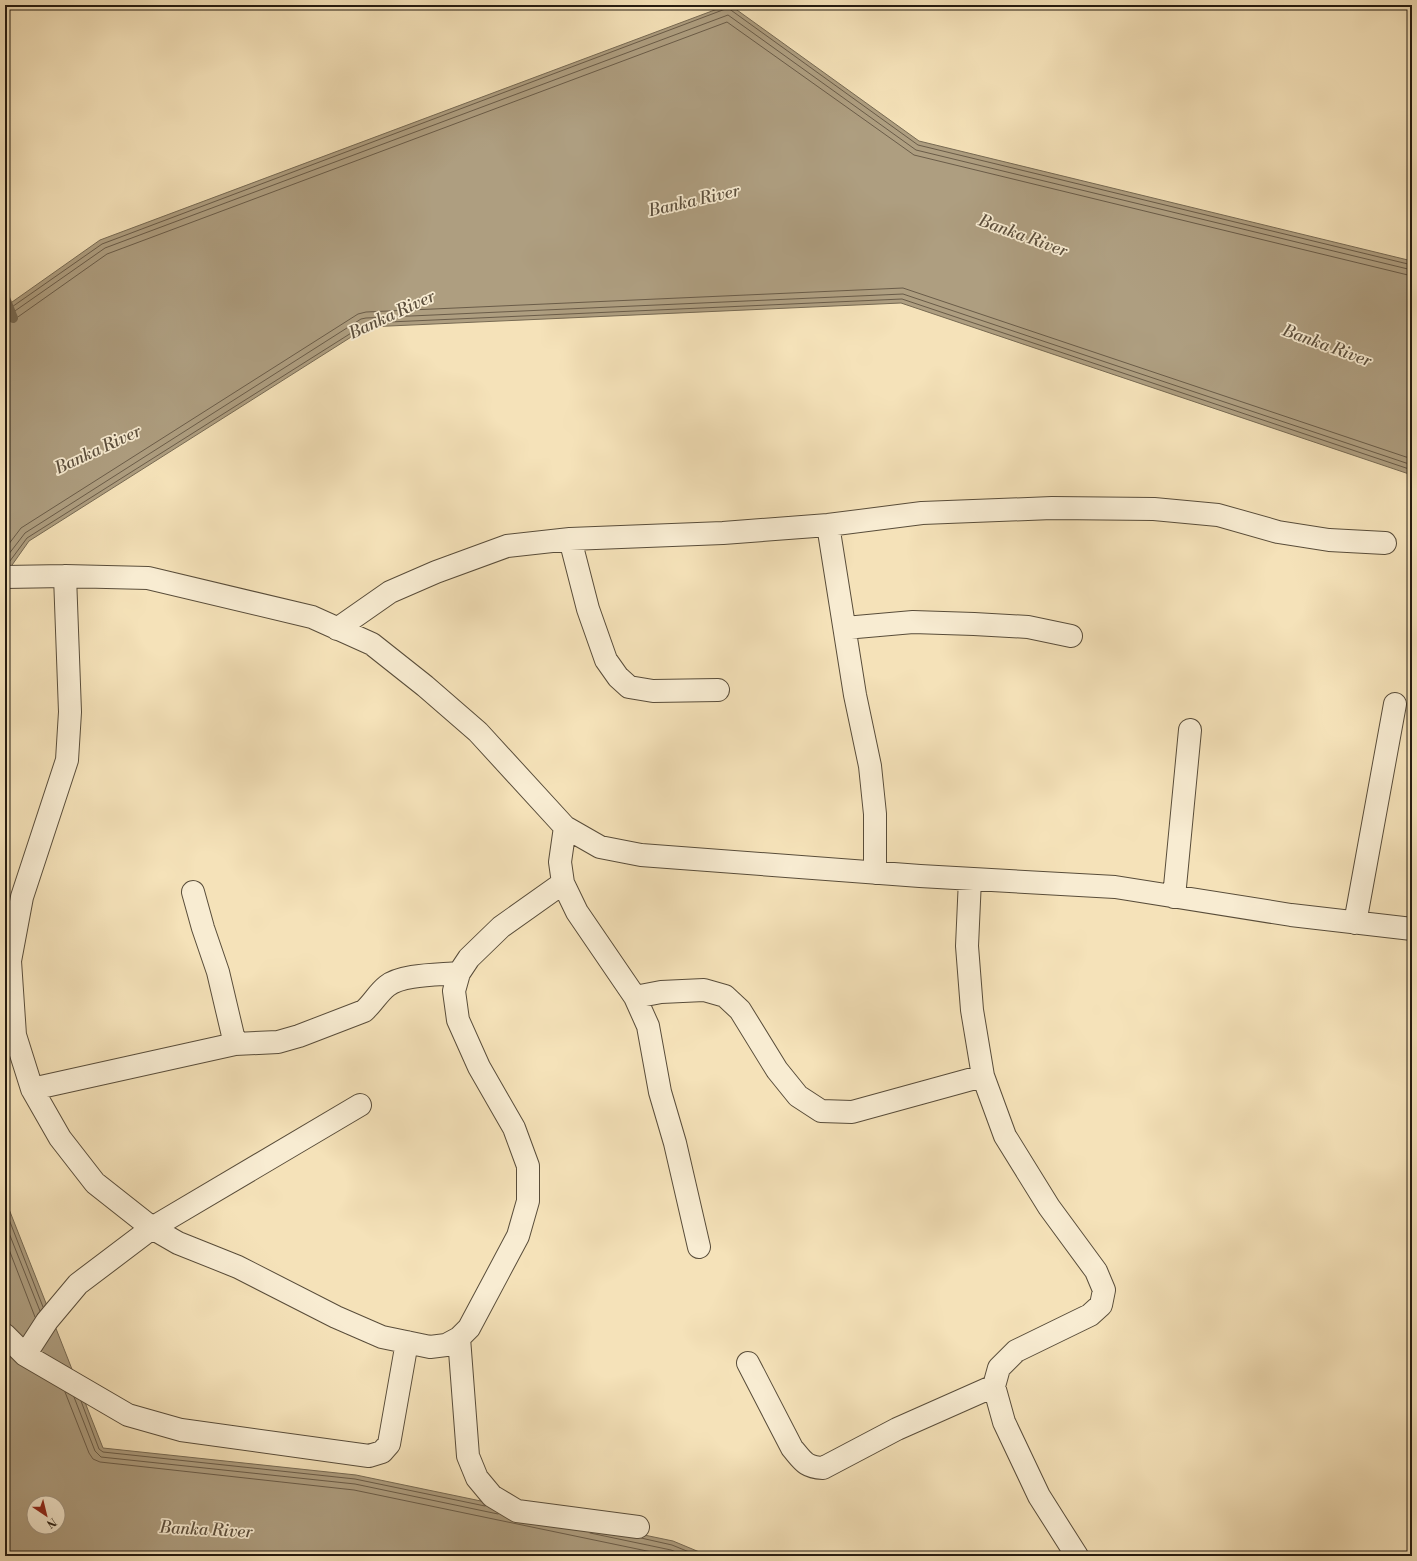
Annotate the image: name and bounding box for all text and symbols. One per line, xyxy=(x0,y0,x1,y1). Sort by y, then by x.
water label: Banka River xyxy=(645,180,743,222)
water label: Banka River xyxy=(975,209,1071,263)
water label: Banka River xyxy=(344,285,440,345)
water label: Banka River xyxy=(1279,319,1375,373)
water label: Banka River xyxy=(50,420,146,480)
north arrow xyxy=(26,1495,66,1535)
text: N xyxy=(43,1514,59,1531)
water label: Banka River xyxy=(158,1517,254,1543)

